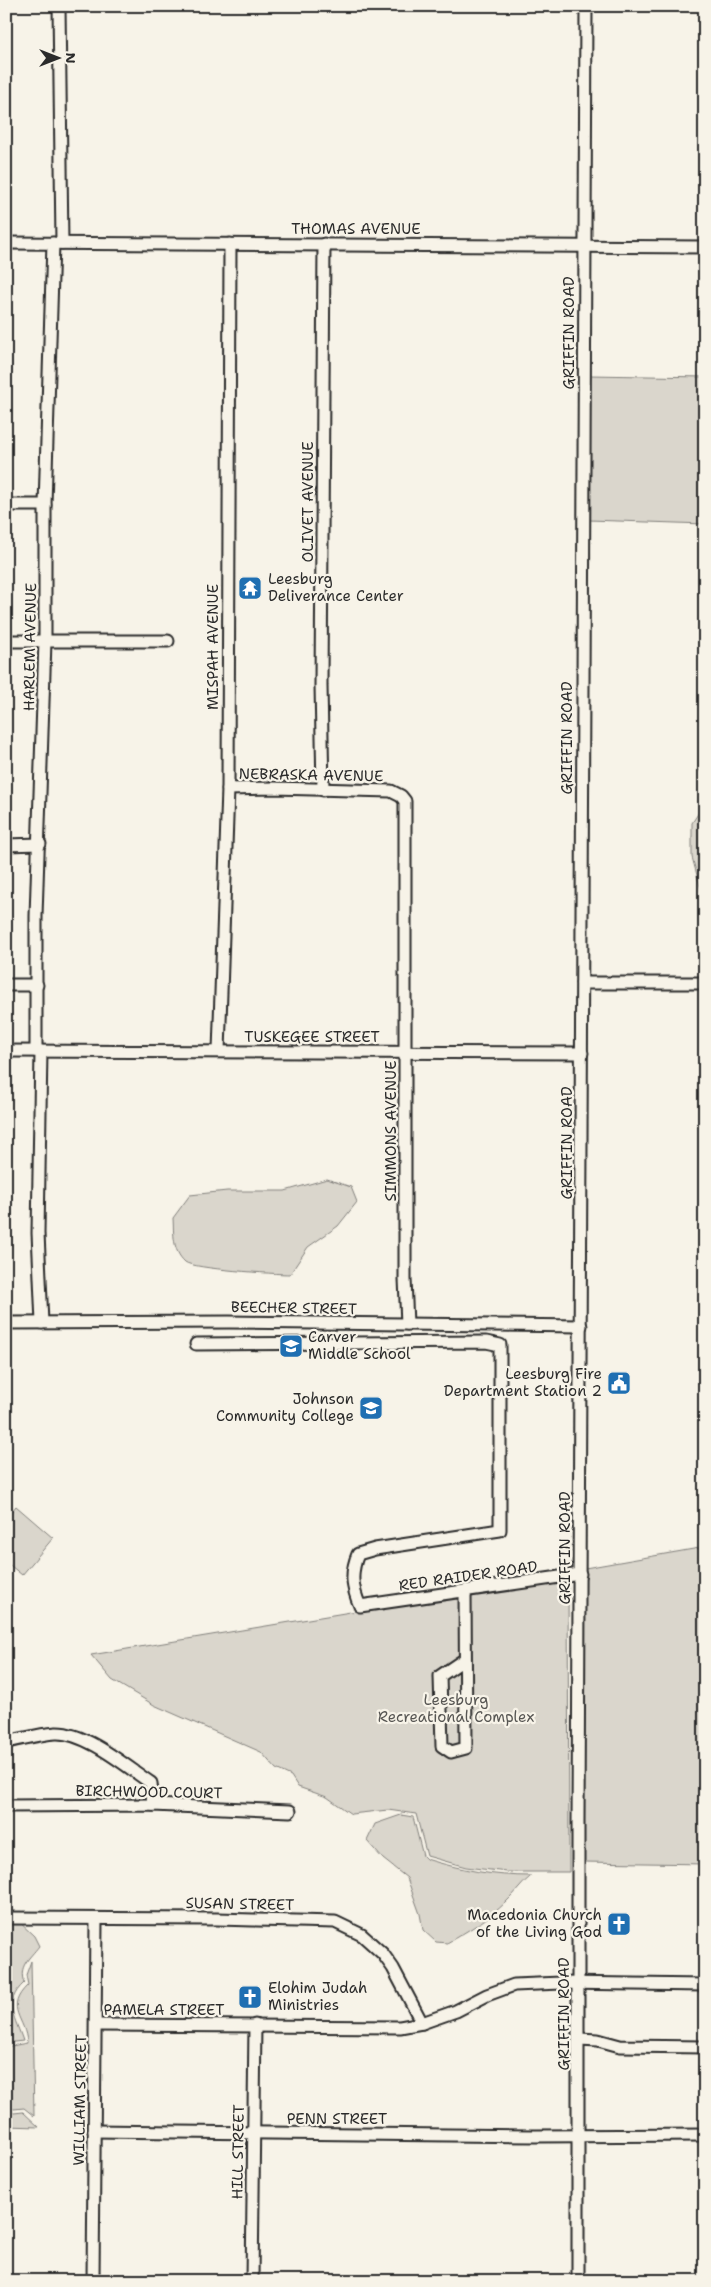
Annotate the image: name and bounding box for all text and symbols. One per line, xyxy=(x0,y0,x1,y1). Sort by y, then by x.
north arrow xyxy=(32,32,82,82)
text: N xyxy=(62,52,80,64)
street label: THOMAS AVENUE xyxy=(291,219,421,239)
street label: GRIFFIN ROAD xyxy=(559,276,579,390)
street label: OLIVET AVENUE xyxy=(298,441,318,563)
place label: Leesburg Deliverance Center xyxy=(268,569,404,606)
temple icon: Leesburg Deliverance Center xyxy=(237,575,263,601)
street label: HARLEM AVENUE xyxy=(19,583,41,711)
street label: MISPAH AVENUE xyxy=(203,584,223,710)
street label: GRIFFIN ROAD xyxy=(557,681,577,795)
street label: NEBRASKA AVENUE xyxy=(238,764,384,786)
street label: TUSKEGEE STREET xyxy=(244,1027,380,1047)
street label: SIMMONS AVENUE xyxy=(381,1060,401,1202)
street label: GRIFFIN ROAD xyxy=(557,1086,577,1200)
street label: BEECHER STREET xyxy=(231,1297,357,1319)
place label: Carver Middle School xyxy=(308,1327,411,1364)
school or university icon: Carver Middle School xyxy=(278,1333,304,1359)
place label: Leesburg Fire Department Station 2 xyxy=(444,1364,602,1401)
public building icon: Leesburg Fire Department Station 2 xyxy=(606,1370,632,1396)
place label: Johnson Community College xyxy=(216,1389,354,1426)
school or university icon: Johnson Community College xyxy=(358,1395,384,1421)
street label: GRIFFIN ROAD xyxy=(555,1491,575,1605)
street label: RED RAIDER ROAD xyxy=(397,1556,539,1596)
park label: Leesburg Recreational Complex xyxy=(378,1690,534,1727)
street label: BIRCHWOOD COURT xyxy=(75,1781,223,1803)
street label: SUSAN STREET xyxy=(185,1893,295,1915)
place label: Macedonia Church of the Living God xyxy=(467,1905,602,1942)
church icon: Macedonia Church of the Living God xyxy=(606,1911,632,1937)
street label: GRIFFIN ROAD xyxy=(554,1957,574,2071)
place label: Elohim Judah Ministries xyxy=(268,1978,367,2015)
church icon: Elohim Judah Ministries xyxy=(237,1984,263,2010)
street label: PAMELA STREET xyxy=(103,2000,225,2020)
street label: WILLIAM STREET xyxy=(69,2034,91,2166)
street label: HILL STREET xyxy=(227,2104,249,2200)
street label: PENN STREET xyxy=(287,2109,387,2129)

